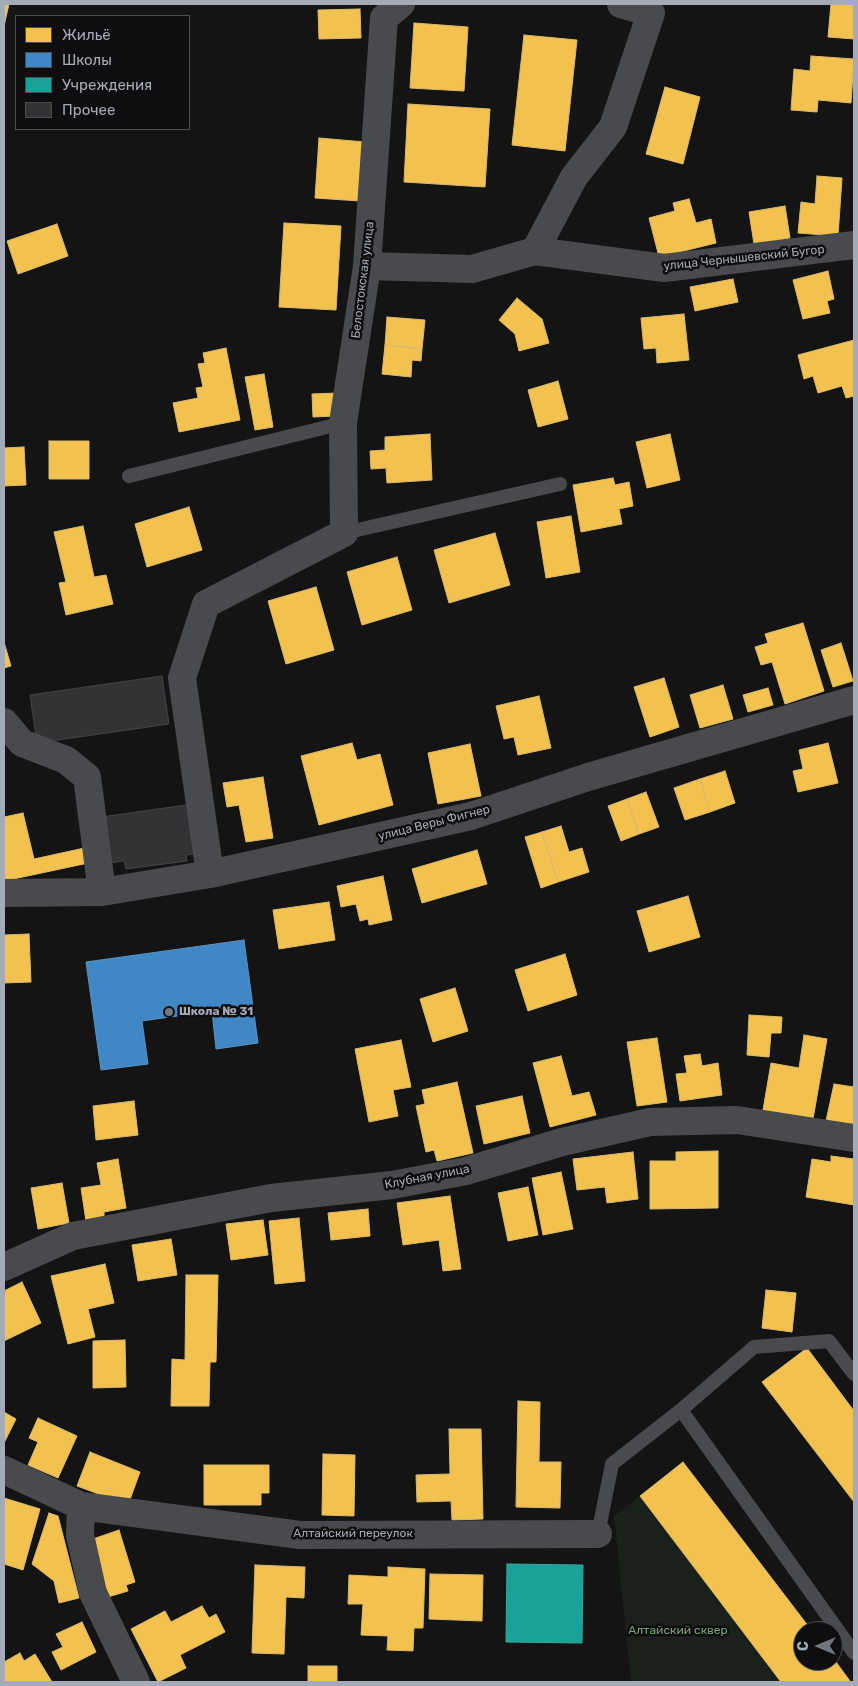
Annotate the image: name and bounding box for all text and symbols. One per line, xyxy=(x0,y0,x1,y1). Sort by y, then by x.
legend xyxy=(15,15,190,130)
text: Жильё xyxy=(62,26,111,44)
text: Школы xyxy=(62,51,112,69)
text: Учреждения xyxy=(62,76,152,94)
text: Прочее xyxy=(62,101,115,119)
street label: Белостокская улица xyxy=(349,221,377,339)
street label: улица Чернышевский Бугор xyxy=(663,242,825,274)
street label: улица Веры Фигнер xyxy=(377,802,491,844)
place label: Школа № 31 xyxy=(179,1005,253,1019)
marker: Школа № 31 xyxy=(163,1006,175,1018)
street label: Клубная улица xyxy=(383,1162,471,1192)
street label: Алтайский переулок xyxy=(293,1527,413,1541)
north arrow xyxy=(793,1621,843,1671)
park label: Алтайский сквер xyxy=(628,1624,728,1638)
text: С xyxy=(795,1641,812,1651)

